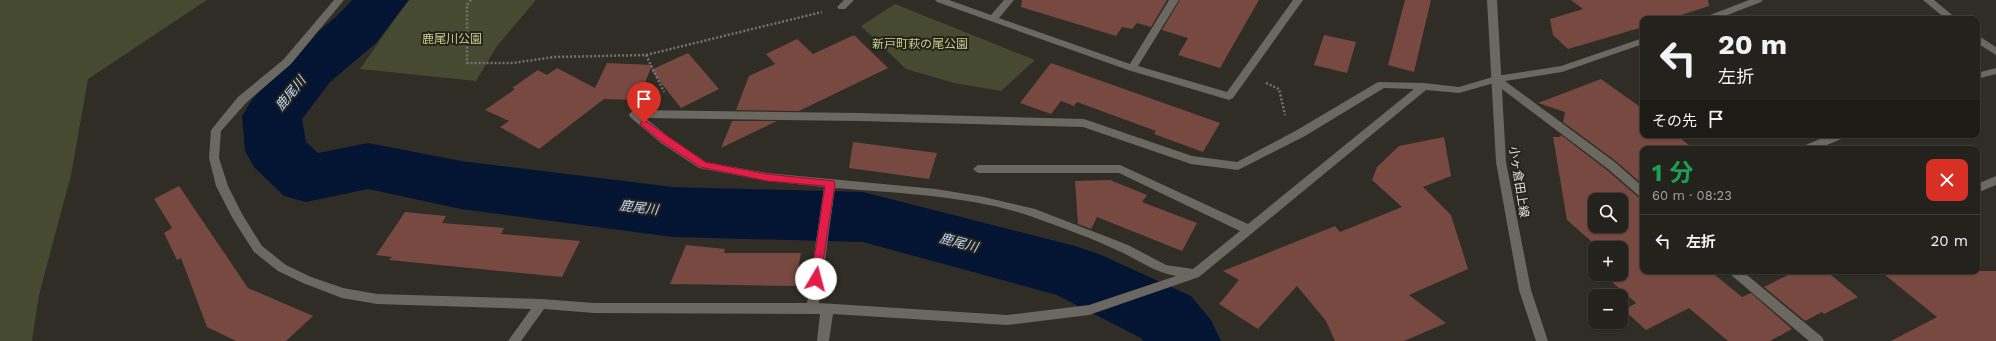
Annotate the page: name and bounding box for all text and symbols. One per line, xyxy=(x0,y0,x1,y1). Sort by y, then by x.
text: 20 m xyxy=(1718,28,1787,61)
park label: 鹿尾川公園 xyxy=(422,32,482,46)
icon: left xyxy=(1652,32,1704,84)
park label: 新戸町萩の尾公園 xyxy=(872,37,968,51)
text: 左折 xyxy=(1718,66,1754,87)
water label: 鹿尾川 xyxy=(272,72,310,113)
pin xyxy=(627,82,661,123)
icon: arrive xyxy=(633,88,655,110)
icon: arrive xyxy=(1705,108,1727,130)
text: その先 xyxy=(1652,112,1697,130)
street label: 小ヶ倉田上線 xyxy=(1506,145,1532,219)
text: 1 分 xyxy=(1652,159,1693,187)
button: close xyxy=(1926,159,1968,201)
text: 60 m · 08:23 xyxy=(1652,188,1732,203)
map controls xyxy=(1588,193,1628,329)
button: search xyxy=(1588,193,1628,233)
water label: 鹿尾川 xyxy=(619,198,661,218)
water label: 鹿尾川 xyxy=(938,230,982,255)
icon: left xyxy=(1652,230,1674,252)
text: 20 m xyxy=(1931,232,1968,250)
text: 左折 xyxy=(1686,233,1716,251)
button: + xyxy=(1588,241,1628,281)
position arrow xyxy=(795,258,837,300)
button: − xyxy=(1588,289,1628,329)

